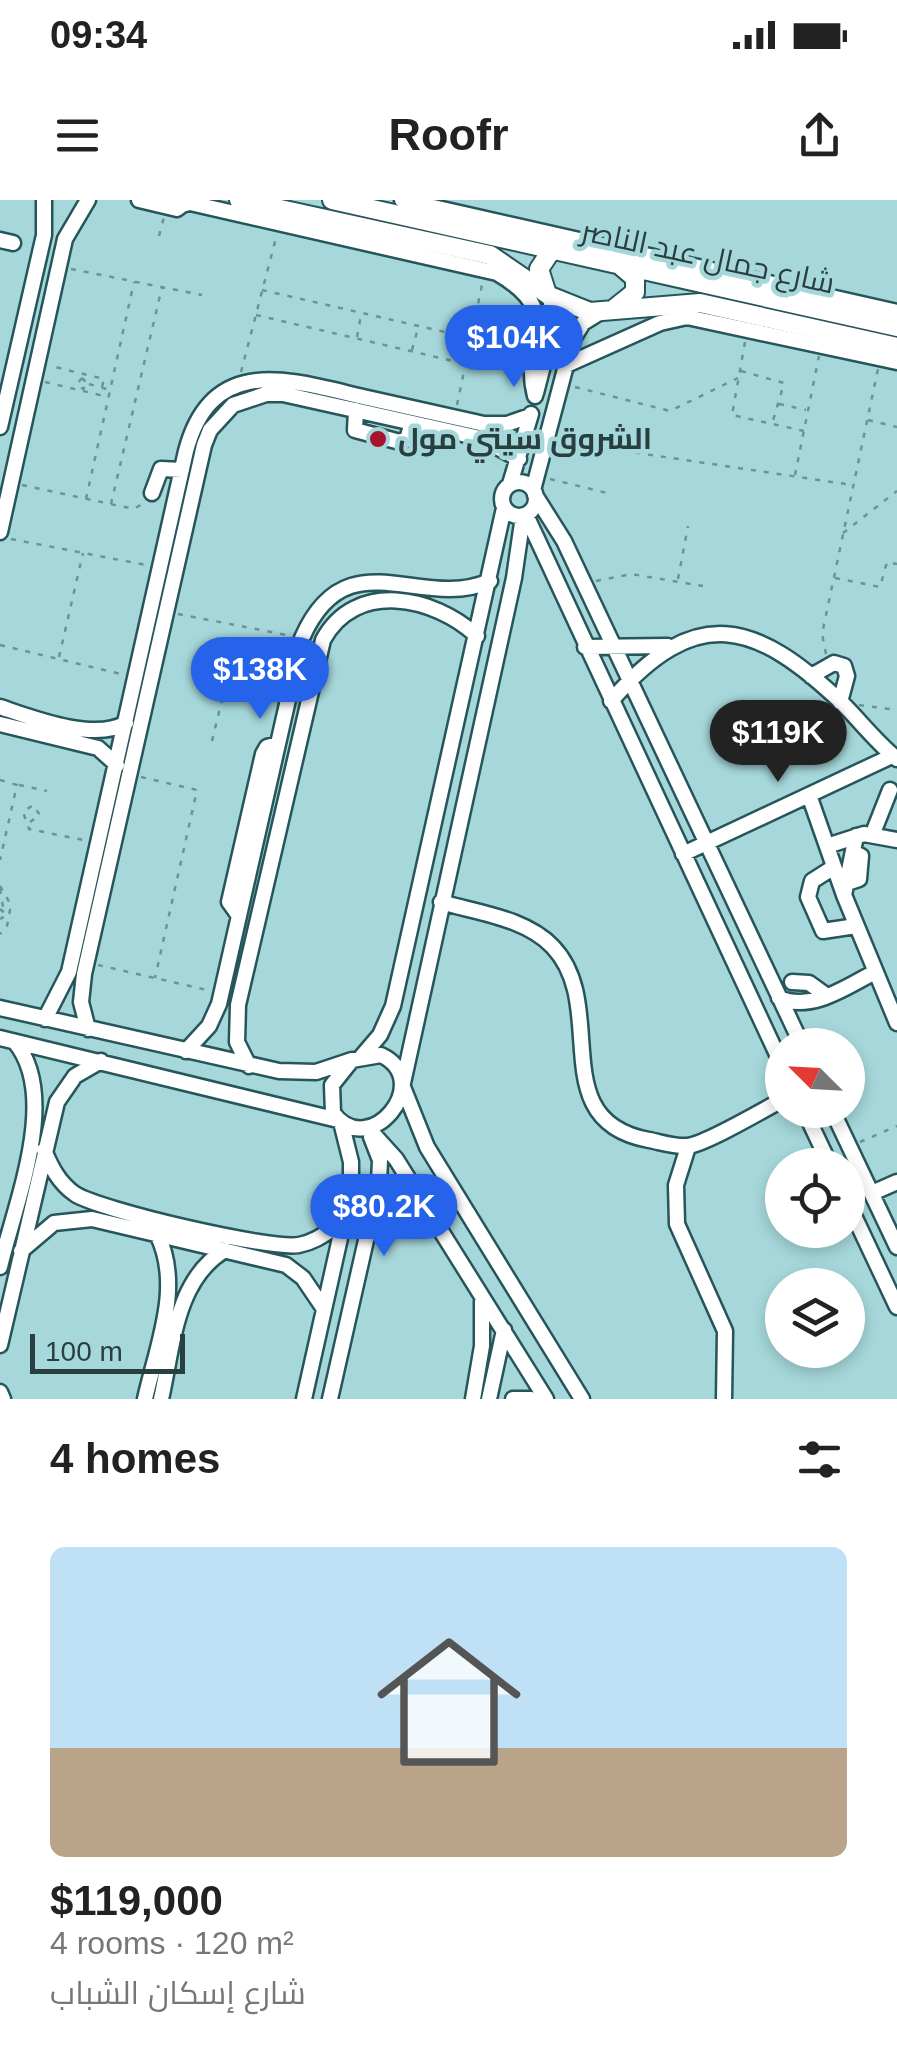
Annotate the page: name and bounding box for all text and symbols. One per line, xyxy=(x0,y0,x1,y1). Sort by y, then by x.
text: 09:34 xyxy=(50,14,147,56)
icon: menu xyxy=(50,108,105,163)
icon: share xyxy=(792,108,847,163)
text: Roofr xyxy=(389,109,508,160)
street label: شارع جمال عبد الناصر xyxy=(576,213,838,303)
pin: $104K xyxy=(444,305,584,390)
text: $104K xyxy=(467,319,561,355)
place label: الشروق سيتي مول xyxy=(398,422,652,463)
marker: الشروق سيتي مول xyxy=(367,428,389,450)
pin: $138K xyxy=(190,637,330,722)
text: $138K xyxy=(213,651,307,687)
pin: $119K xyxy=(708,700,848,785)
text: $119K xyxy=(732,714,824,750)
north arrow xyxy=(765,1028,865,1128)
map controls xyxy=(765,1028,865,1368)
button: locate xyxy=(765,1148,865,1248)
pin: $80.2K xyxy=(303,1174,465,1259)
text: $80.2K xyxy=(332,1188,436,1224)
button: layers xyxy=(765,1268,865,1368)
scale bar xyxy=(30,1329,185,1374)
text: 100 m xyxy=(45,1336,123,1367)
icon: filters xyxy=(792,1432,847,1487)
text: 4 homes xyxy=(50,1435,220,1482)
icon: home xyxy=(359,1612,539,1792)
text: $119,000 xyxy=(50,1877,223,1924)
text: 4 rooms · 120 m² xyxy=(50,1925,294,1961)
text: شارع إسكان الشباب xyxy=(50,1975,306,2011)

